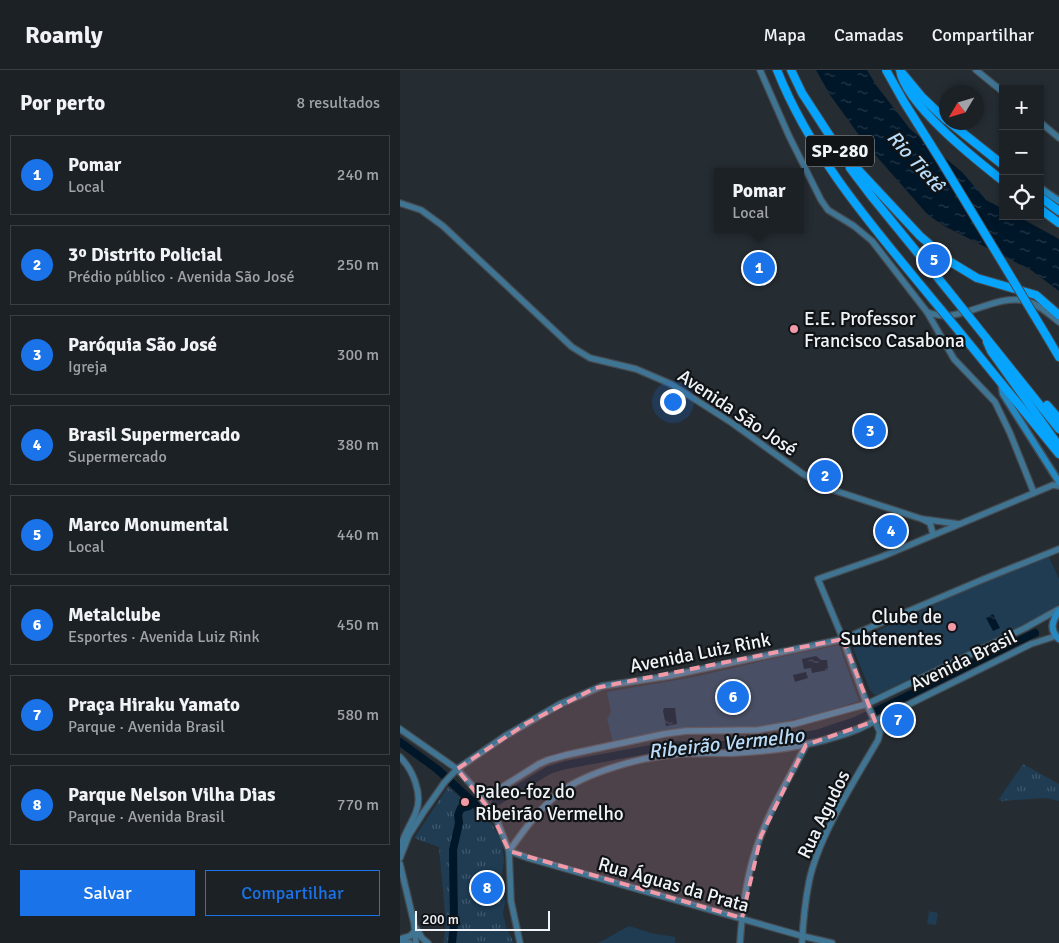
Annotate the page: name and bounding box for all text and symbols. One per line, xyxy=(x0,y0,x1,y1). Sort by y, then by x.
text: Roamly xyxy=(25,20,103,50)
text: Mapa xyxy=(764,24,806,46)
text: Camadas xyxy=(834,24,904,46)
text: Compartilhar xyxy=(932,24,1034,46)
north arrow xyxy=(939,85,984,130)
map controls xyxy=(999,85,1044,220)
button: + xyxy=(999,85,1044,130)
text: Por perto xyxy=(20,90,105,116)
text: 8 resultados xyxy=(297,93,380,113)
water label: Rio Tietê xyxy=(881,125,950,198)
button: − xyxy=(999,130,1044,175)
road number: SP-280 xyxy=(806,136,874,166)
text: Pomar xyxy=(68,153,121,177)
text: 1 xyxy=(33,165,41,185)
text: 240 m xyxy=(337,165,379,185)
popup xyxy=(714,168,804,233)
button: locate xyxy=(999,175,1044,220)
text: Local xyxy=(68,177,105,197)
text: Pomar xyxy=(732,179,786,203)
text: Local xyxy=(732,203,769,223)
pin: 5 xyxy=(918,241,950,279)
text: 3º Distrito Policial xyxy=(68,243,222,267)
pin: 1 xyxy=(743,249,775,287)
text: 2 xyxy=(33,255,41,275)
text: 250 m xyxy=(337,255,379,275)
text: Prédio público · Avenida São José xyxy=(68,267,294,287)
place label: E.E. Professor Francisco Casabona xyxy=(804,307,965,353)
marker: E.E. Professor Francisco Casabona xyxy=(788,323,800,335)
text: Paróquia São José xyxy=(68,333,217,357)
text: 3 xyxy=(33,345,41,365)
text: 300 m xyxy=(337,345,379,365)
text: Igreja xyxy=(68,357,107,377)
street label: Avenida São José xyxy=(673,364,802,462)
your location xyxy=(660,389,686,415)
pin: 3 xyxy=(854,412,886,450)
text: Brasil Supermercado xyxy=(68,423,240,447)
text: 4 xyxy=(33,435,41,455)
text: 380 m xyxy=(337,435,379,455)
text: Supermercado xyxy=(68,447,167,467)
pin: 2 xyxy=(809,457,841,495)
pin: 4 xyxy=(875,512,907,550)
text: Marco Monumental xyxy=(68,513,228,537)
text: 5 xyxy=(33,525,41,545)
text: 440 m xyxy=(337,525,379,545)
text: Local xyxy=(68,537,105,557)
text: Metalclube xyxy=(68,603,161,627)
place label: Clube de Subtenentes xyxy=(841,605,942,651)
text: 6 xyxy=(33,615,41,635)
text: 450 m xyxy=(337,615,379,635)
marker: Clube de Subtenentes xyxy=(946,621,958,633)
street label: Avenida Brasil xyxy=(906,625,1021,697)
text: Esportes · Avenida Luiz Rink xyxy=(68,627,260,647)
street label: Avenida Luiz Rink xyxy=(628,628,773,678)
pin: 6 xyxy=(717,678,749,716)
text: Praça Hiraku Yamato xyxy=(68,693,240,717)
pin: 7 xyxy=(882,701,914,739)
text: 7 xyxy=(33,705,41,725)
text: 580 m xyxy=(337,705,379,725)
text: Parque · Avenida Brasil xyxy=(68,717,225,737)
water label: Ribeirão Vermelho xyxy=(647,723,807,764)
street label: Rua Agudos xyxy=(792,766,856,863)
place label: Paleo-foz do Ribeirão Vermelho xyxy=(475,780,624,826)
text: Parque Nelson Vilha Dias xyxy=(68,783,276,807)
text: 8 xyxy=(33,795,41,815)
text: 770 m xyxy=(337,795,379,815)
marker: Paleo-foz do Ribeirão Vermelho xyxy=(459,796,471,808)
text: Parque · Avenida Brasil xyxy=(68,807,225,827)
street label: Rua Águas da Prata xyxy=(595,852,752,918)
pin: 8 xyxy=(471,869,503,907)
button: Salvar xyxy=(20,870,195,916)
button: Compartilhar xyxy=(205,870,380,916)
scale bar xyxy=(415,908,550,931)
text: 200 m xyxy=(422,911,459,928)

